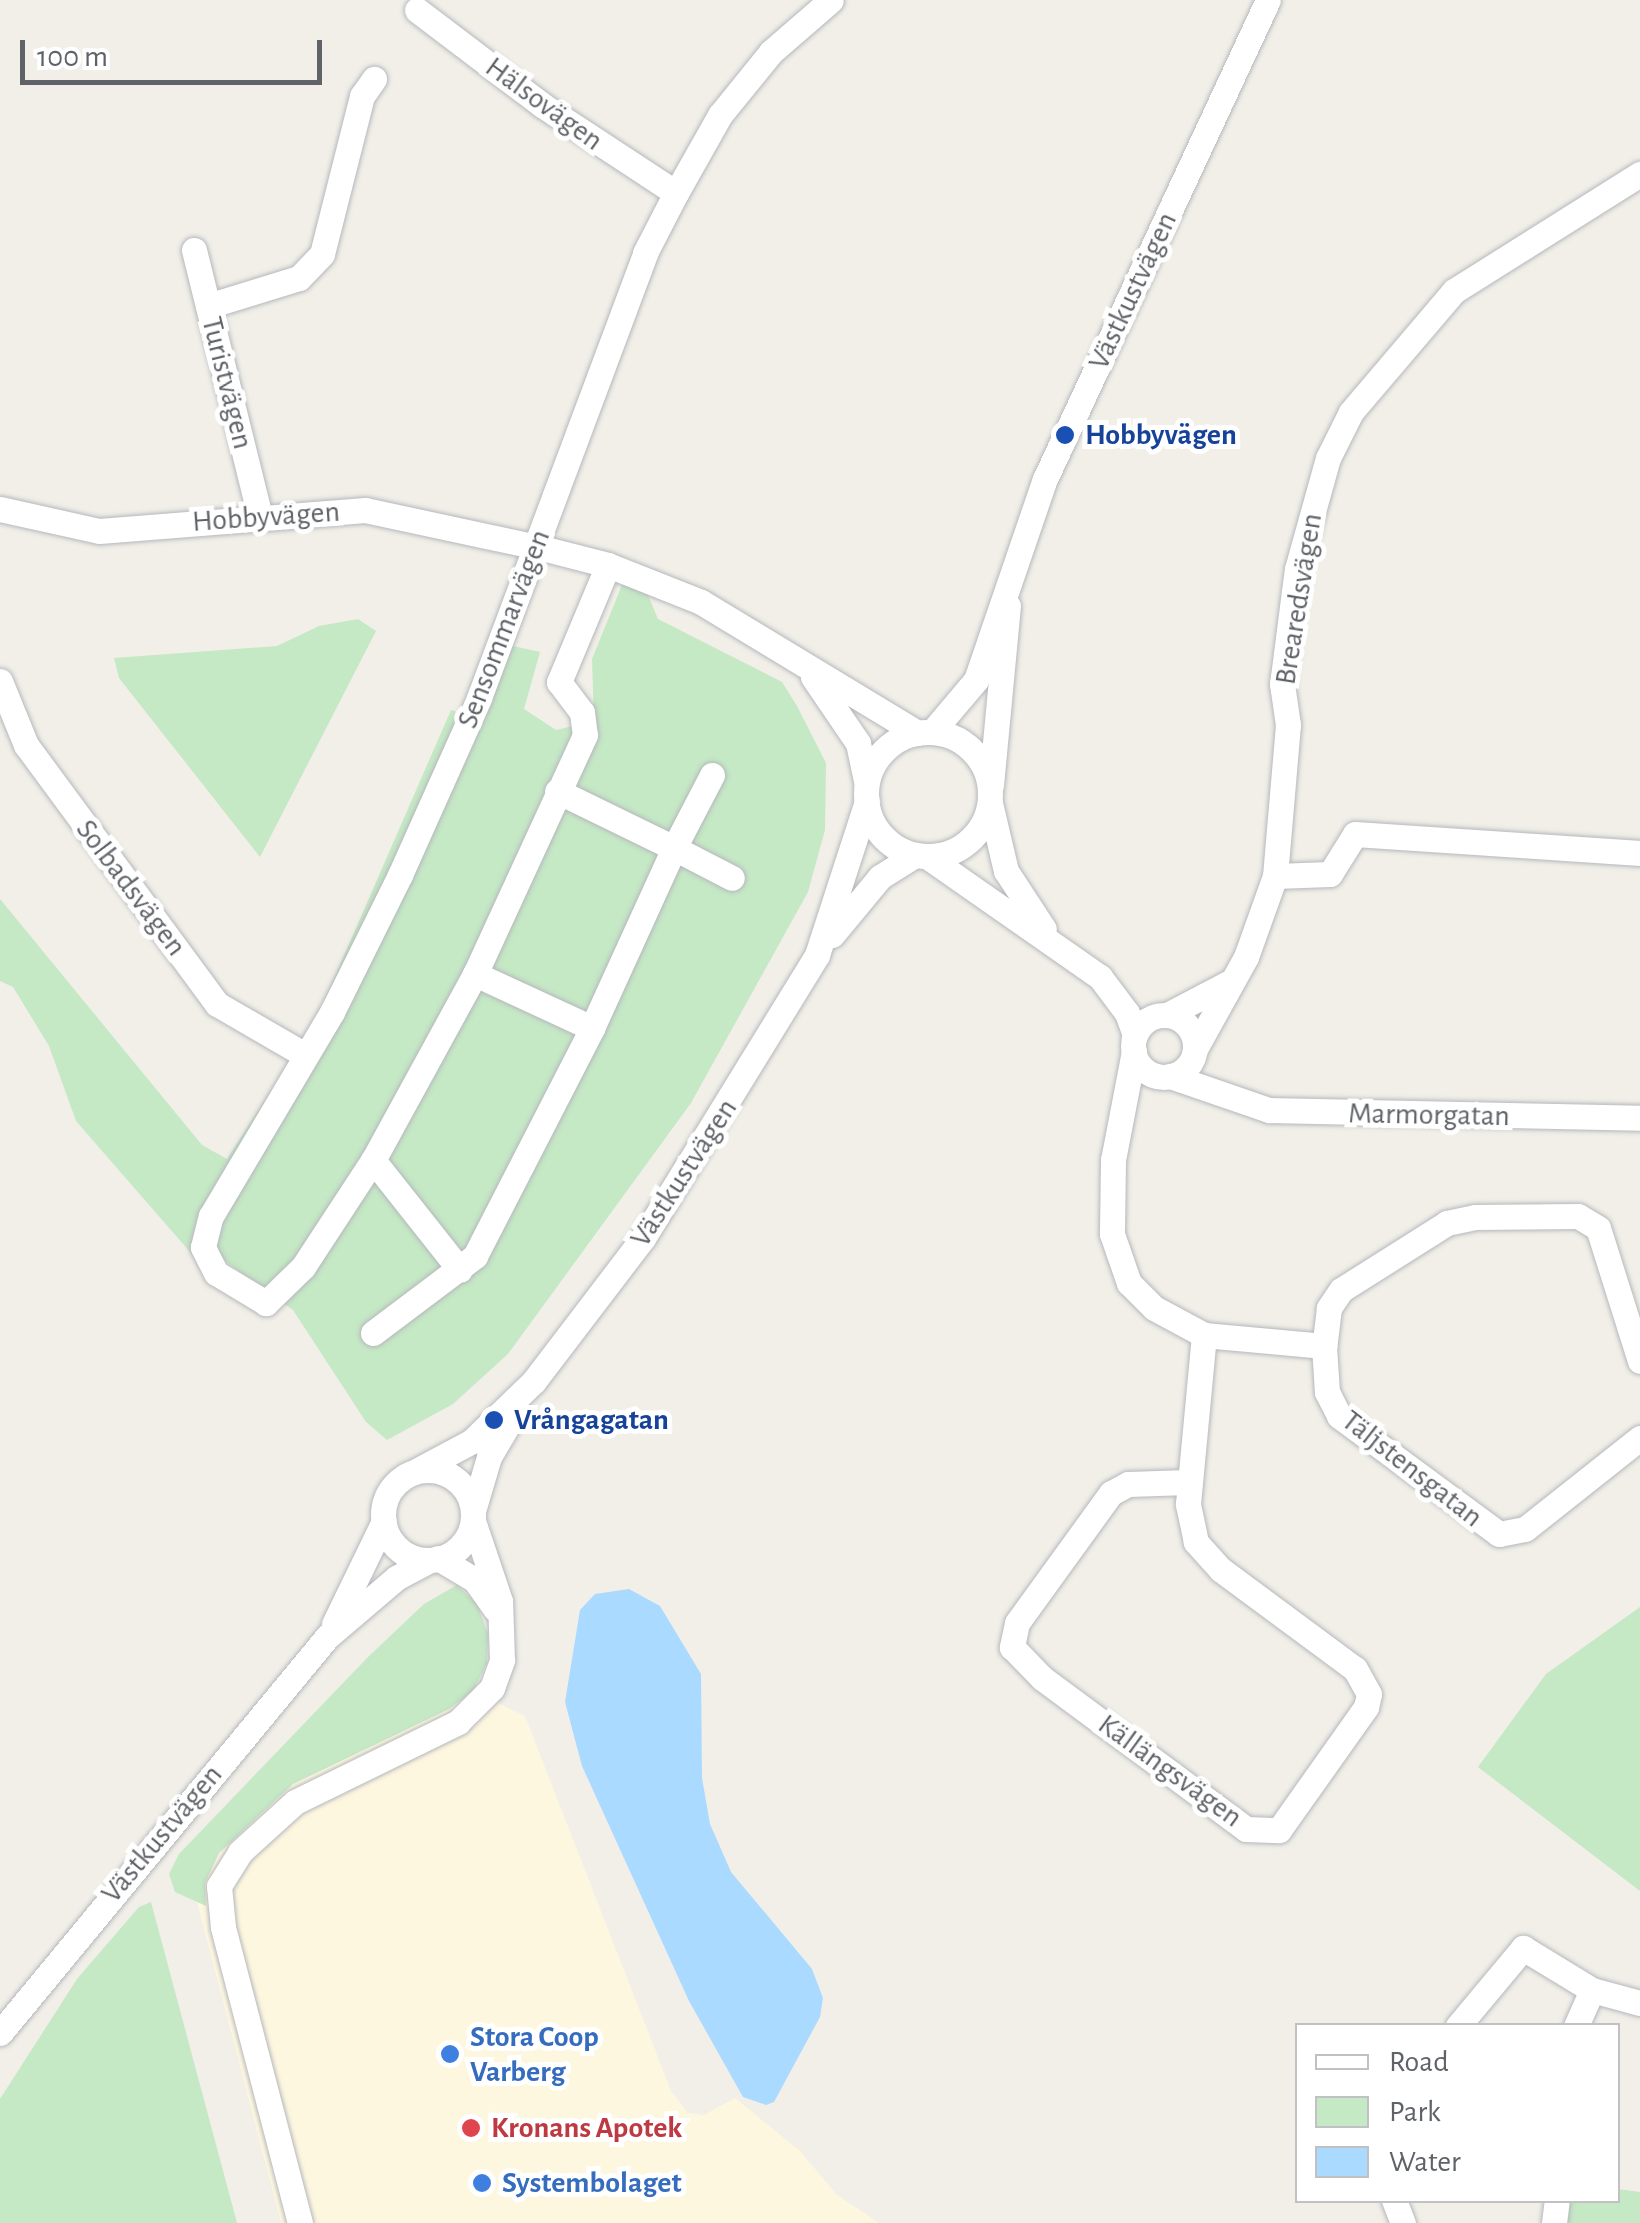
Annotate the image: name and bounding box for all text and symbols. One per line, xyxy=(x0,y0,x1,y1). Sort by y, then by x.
scale bar xyxy=(25,20,328,82)
text: 100 m xyxy=(37,42,108,72)
street label: Hälsovägen xyxy=(478,49,610,159)
street label: Västkustvägen xyxy=(1081,207,1185,375)
street label: Turistvägen xyxy=(193,313,261,453)
place label: Hobbyvägen xyxy=(1085,417,1237,453)
marker: Hobbyvägen xyxy=(1054,424,1076,446)
street label: Hobbyvägen xyxy=(191,494,341,540)
street label: Brearedsvägen xyxy=(1268,511,1330,687)
street label: Sensommarvägen xyxy=(450,525,558,733)
street label: Solbadsvägen xyxy=(68,813,194,963)
street label: Västkustvägen xyxy=(623,1092,745,1254)
street label: Marmorgatan xyxy=(1348,1096,1510,1134)
place label: Vrångagatan xyxy=(514,1402,669,1438)
street label: Täljstensgatan xyxy=(1334,1403,1490,1535)
marker: Vrångagatan xyxy=(483,1409,505,1431)
street label: Källängsvägen xyxy=(1091,1707,1249,1835)
street label: Västkustvägen xyxy=(94,1758,230,1910)
place label: Stora Coop Varberg xyxy=(470,2019,599,2090)
legend xyxy=(1295,2023,1620,2203)
marker: Stora Coop Varberg xyxy=(439,2043,461,2065)
text: Road xyxy=(1389,2047,1449,2077)
text: Park xyxy=(1389,2097,1441,2127)
place label: Kronans Apotek xyxy=(491,2110,682,2146)
marker: Kronans Apotek xyxy=(460,2117,482,2139)
text: Water xyxy=(1389,2147,1461,2177)
place label: Systembolaget xyxy=(502,2165,682,2201)
marker: Systembolaget xyxy=(471,2172,493,2194)

